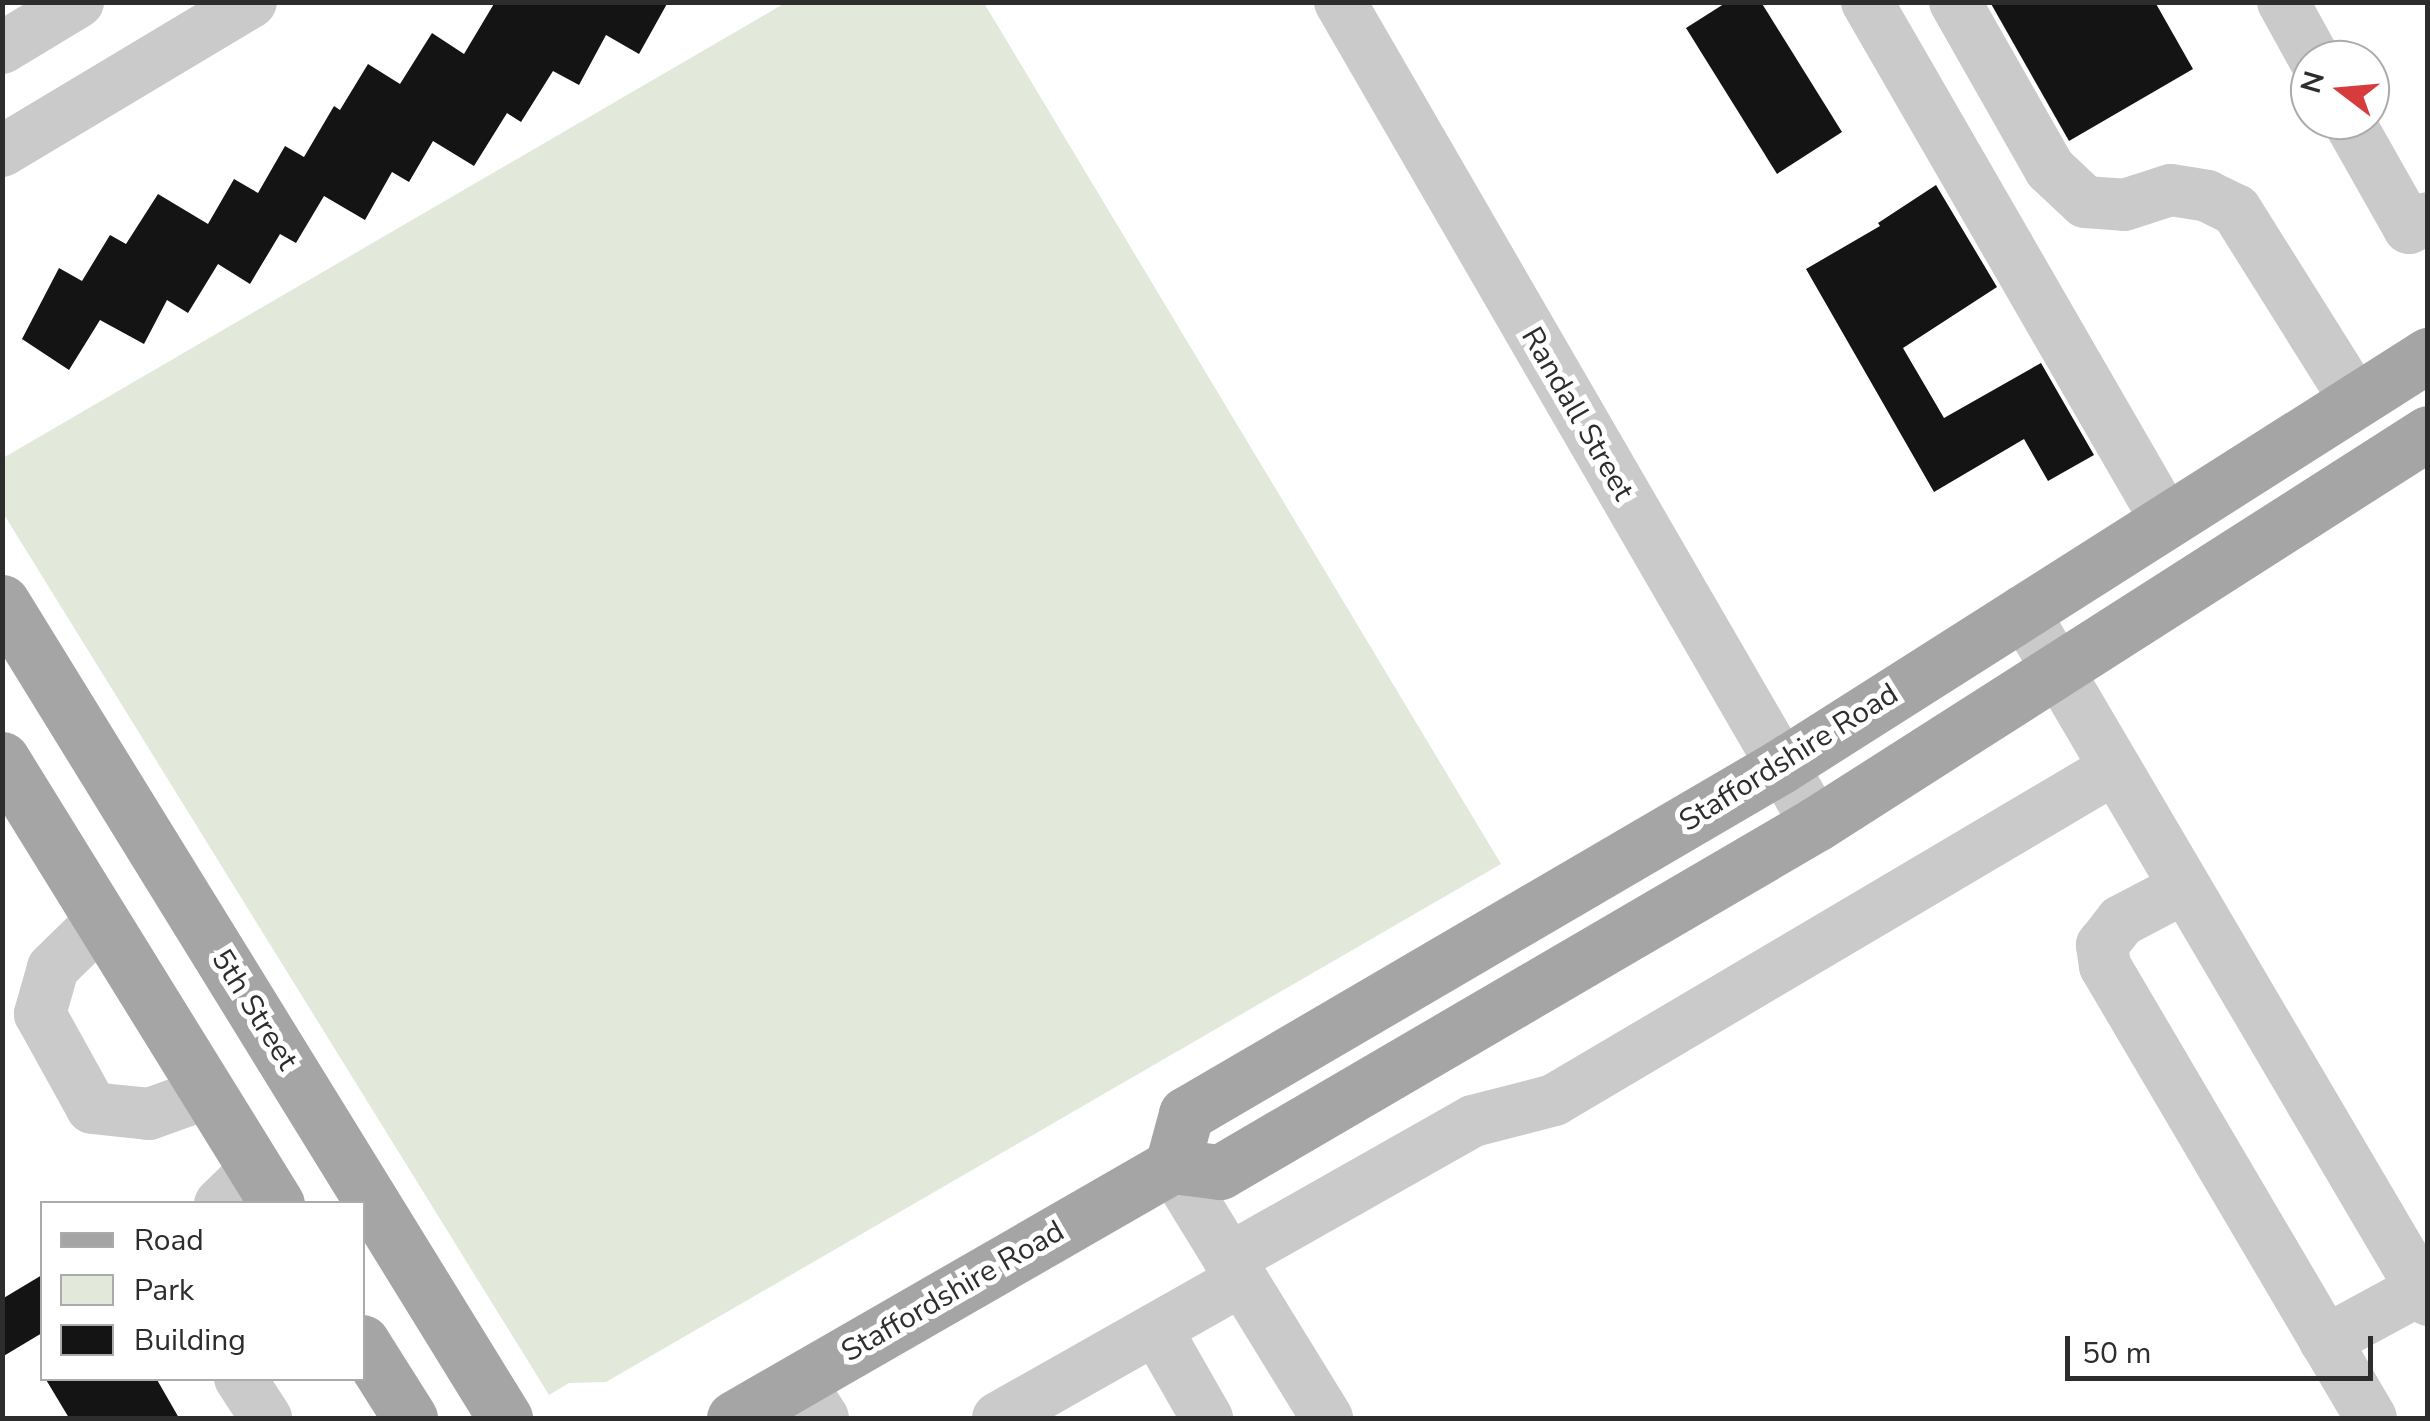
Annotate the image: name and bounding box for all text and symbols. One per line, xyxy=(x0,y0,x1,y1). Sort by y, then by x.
north arrow xyxy=(2290,40,2390,140)
text: N xyxy=(2292,67,2334,98)
street label: Randall Street xyxy=(1513,321,1641,507)
street label: Staffordshire Road xyxy=(1673,676,1905,840)
street label: 5th Street xyxy=(203,943,305,1077)
legend xyxy=(40,1201,365,1381)
street label: Staffordshire Road xyxy=(835,1214,1071,1370)
text: Road xyxy=(134,1220,204,1261)
text: Park xyxy=(134,1270,194,1311)
scale bar xyxy=(2070,1316,2378,1378)
text: Building xyxy=(134,1320,246,1361)
text: 50 m xyxy=(2082,1333,2151,1374)

